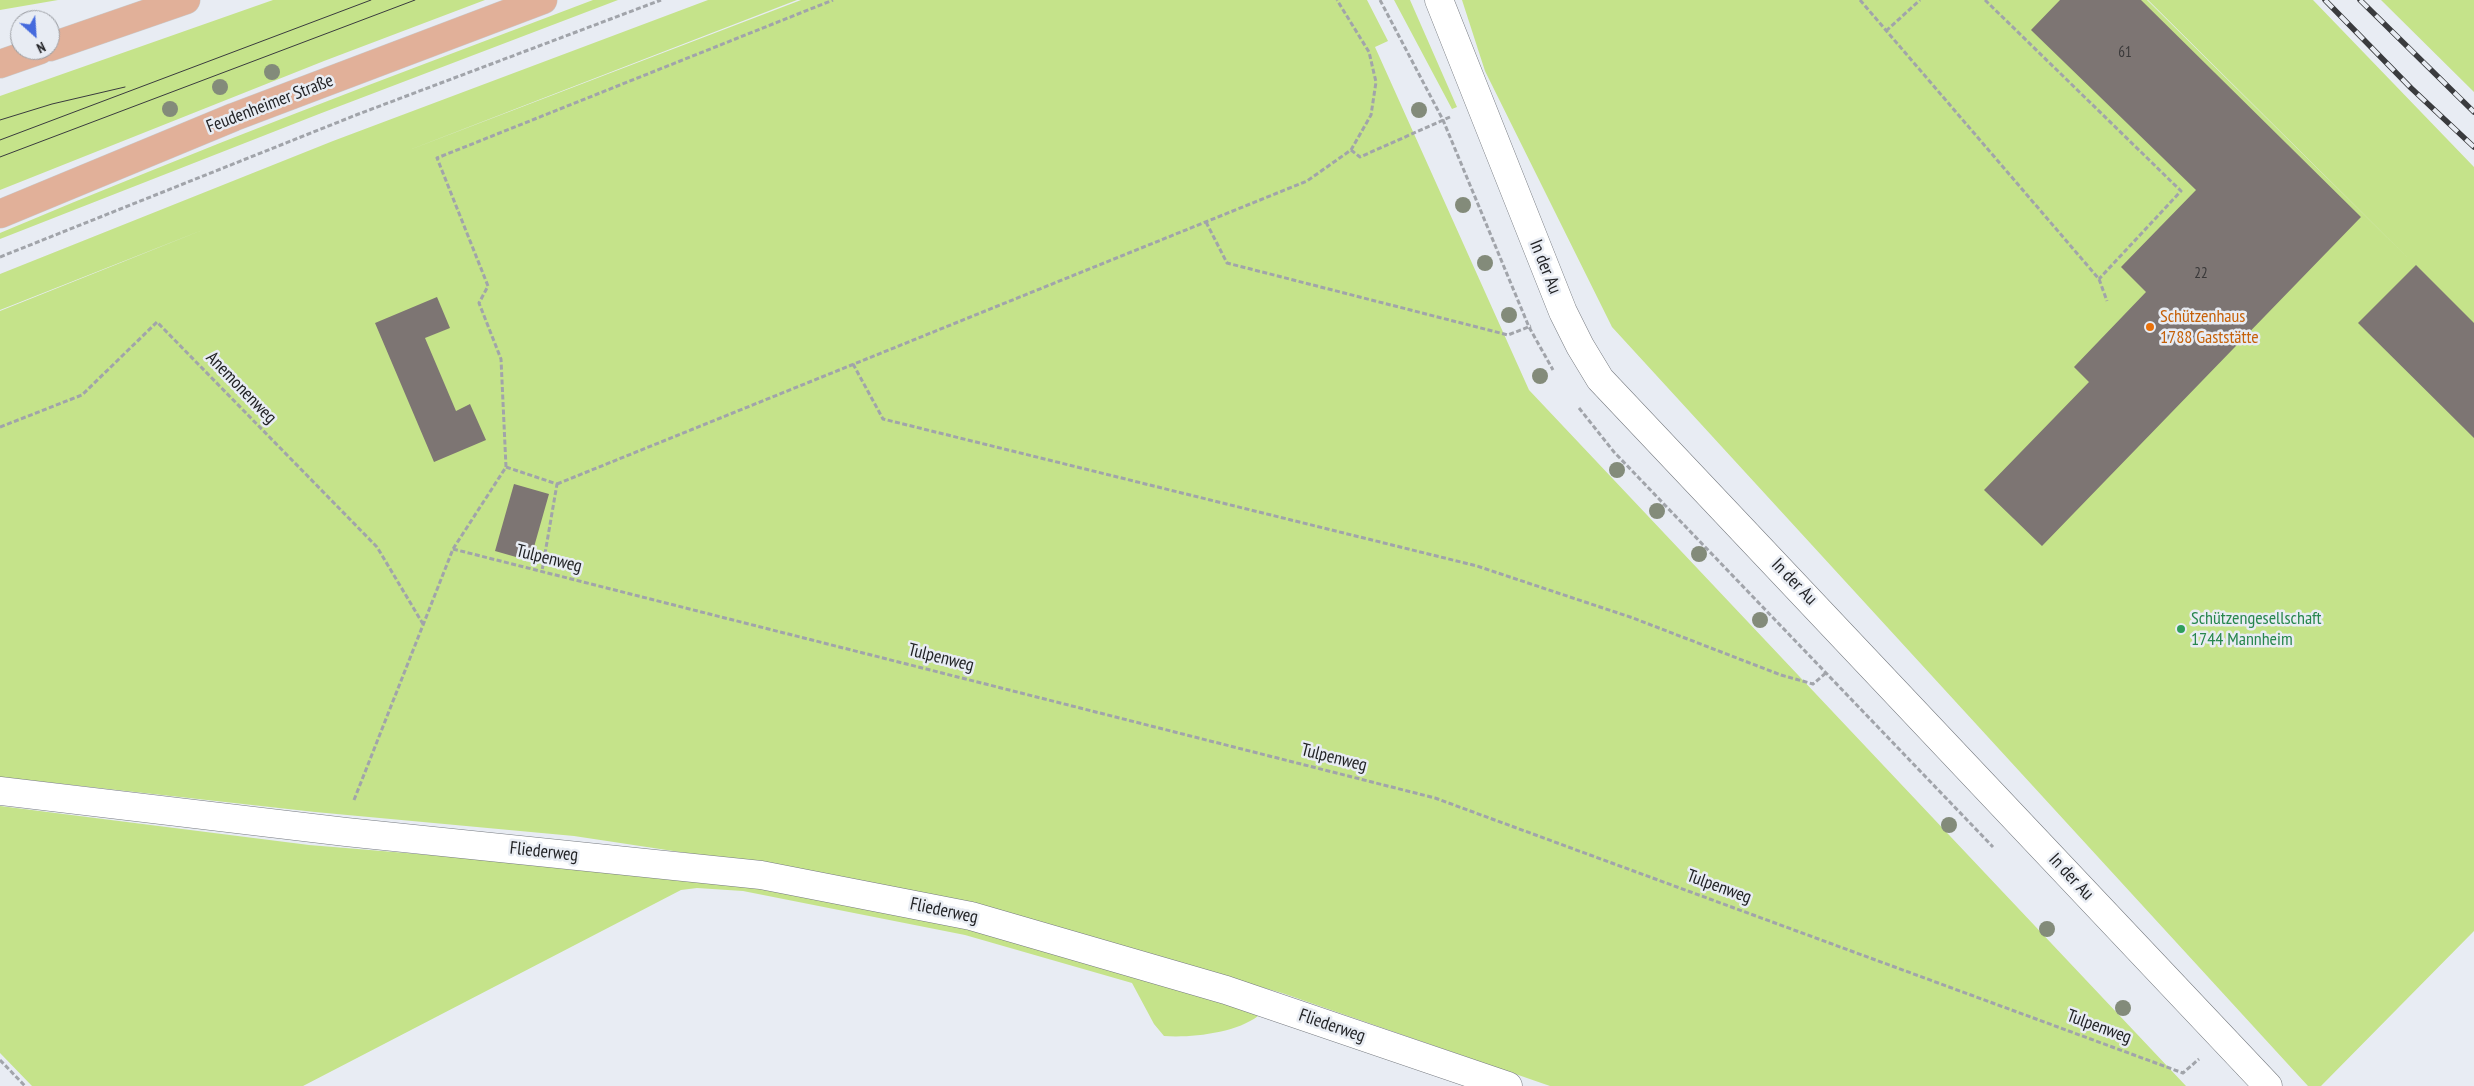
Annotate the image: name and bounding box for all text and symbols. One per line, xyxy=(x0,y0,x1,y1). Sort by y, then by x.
north arrow xyxy=(10,10,60,60)
text: N xyxy=(34,38,48,57)
house number: 61 xyxy=(2118,44,2132,62)
street label: Feudenheimer Straße xyxy=(204,70,336,138)
street label: In der Au xyxy=(1524,237,1566,297)
house number: 22 xyxy=(2194,265,2208,283)
place label: Schützenhaus 1788 Gaststätte xyxy=(2160,306,2259,348)
marker: Schützenhaus 1788 Gaststätte xyxy=(2144,321,2156,333)
street label: Anemonenweg xyxy=(201,347,281,429)
street label: Tulpenweg xyxy=(514,540,584,578)
street label: In der Au xyxy=(1767,554,1821,610)
place label: Schützengesellschaft 1744 Mannheim xyxy=(2191,608,2321,650)
marker: Schützengesellschaft 1744 Mannheim xyxy=(2175,623,2187,635)
street label: Tulpenweg xyxy=(906,639,976,677)
street label: Tulpenweg xyxy=(1299,739,1369,777)
street label: Fliederweg xyxy=(509,838,579,866)
street label: In der Au xyxy=(2044,849,2098,905)
street label: Tulpenweg xyxy=(1684,865,1754,909)
street label: Fliederweg xyxy=(908,893,980,929)
street label: Fliederweg xyxy=(1296,1005,1368,1047)
street label: Tulpenweg xyxy=(2064,1005,2134,1049)

